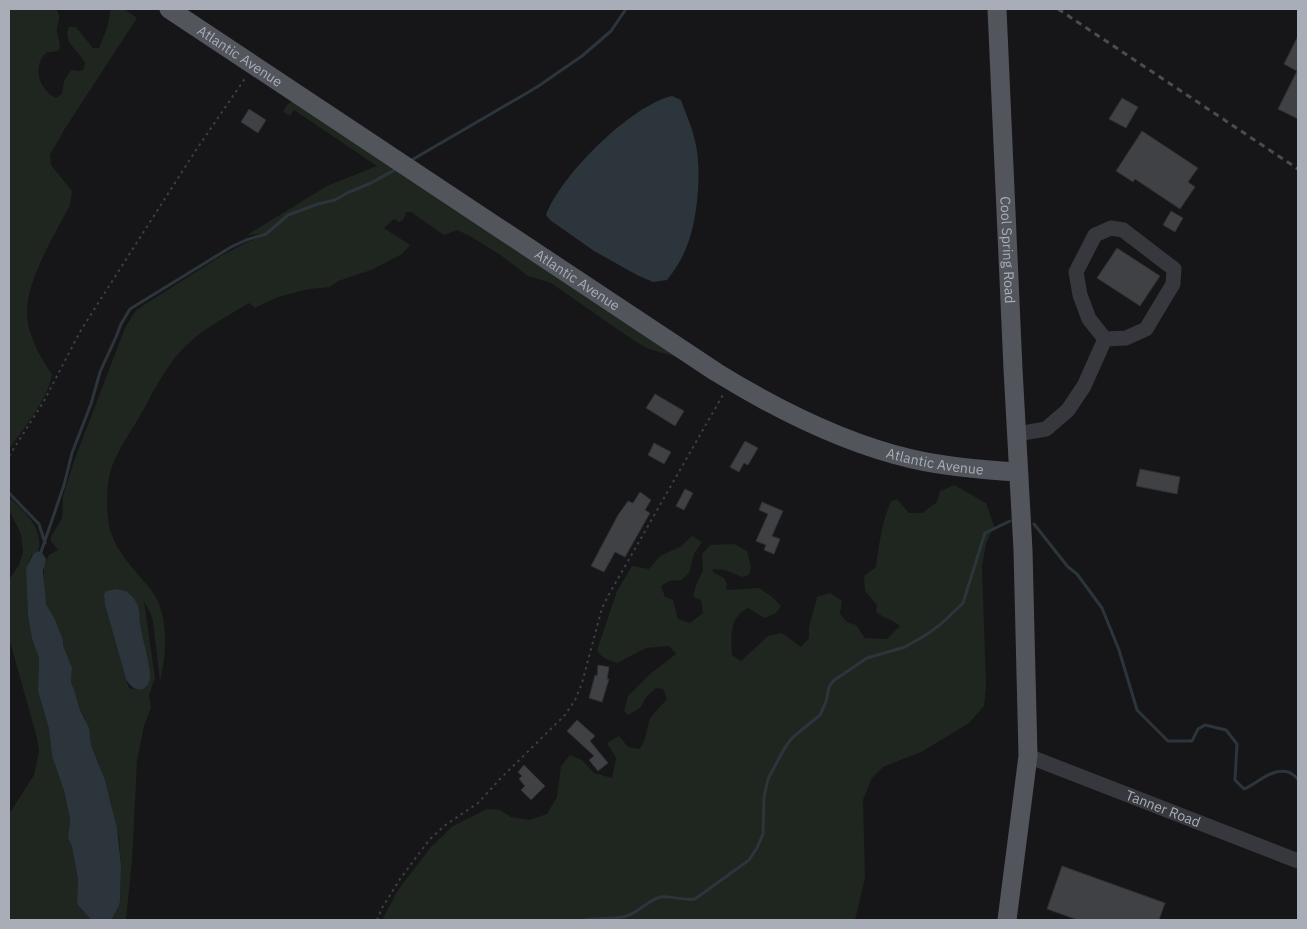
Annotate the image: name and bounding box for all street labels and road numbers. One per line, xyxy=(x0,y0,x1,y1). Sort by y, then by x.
street label: Atlantic Avenue xyxy=(194,21,286,91)
street label: Cool Spring Road xyxy=(996,196,1019,304)
street label: Atlantic Avenue xyxy=(531,245,624,315)
street label: Atlantic Avenue xyxy=(884,444,985,479)
street label: Tanner Road xyxy=(1123,786,1203,831)

